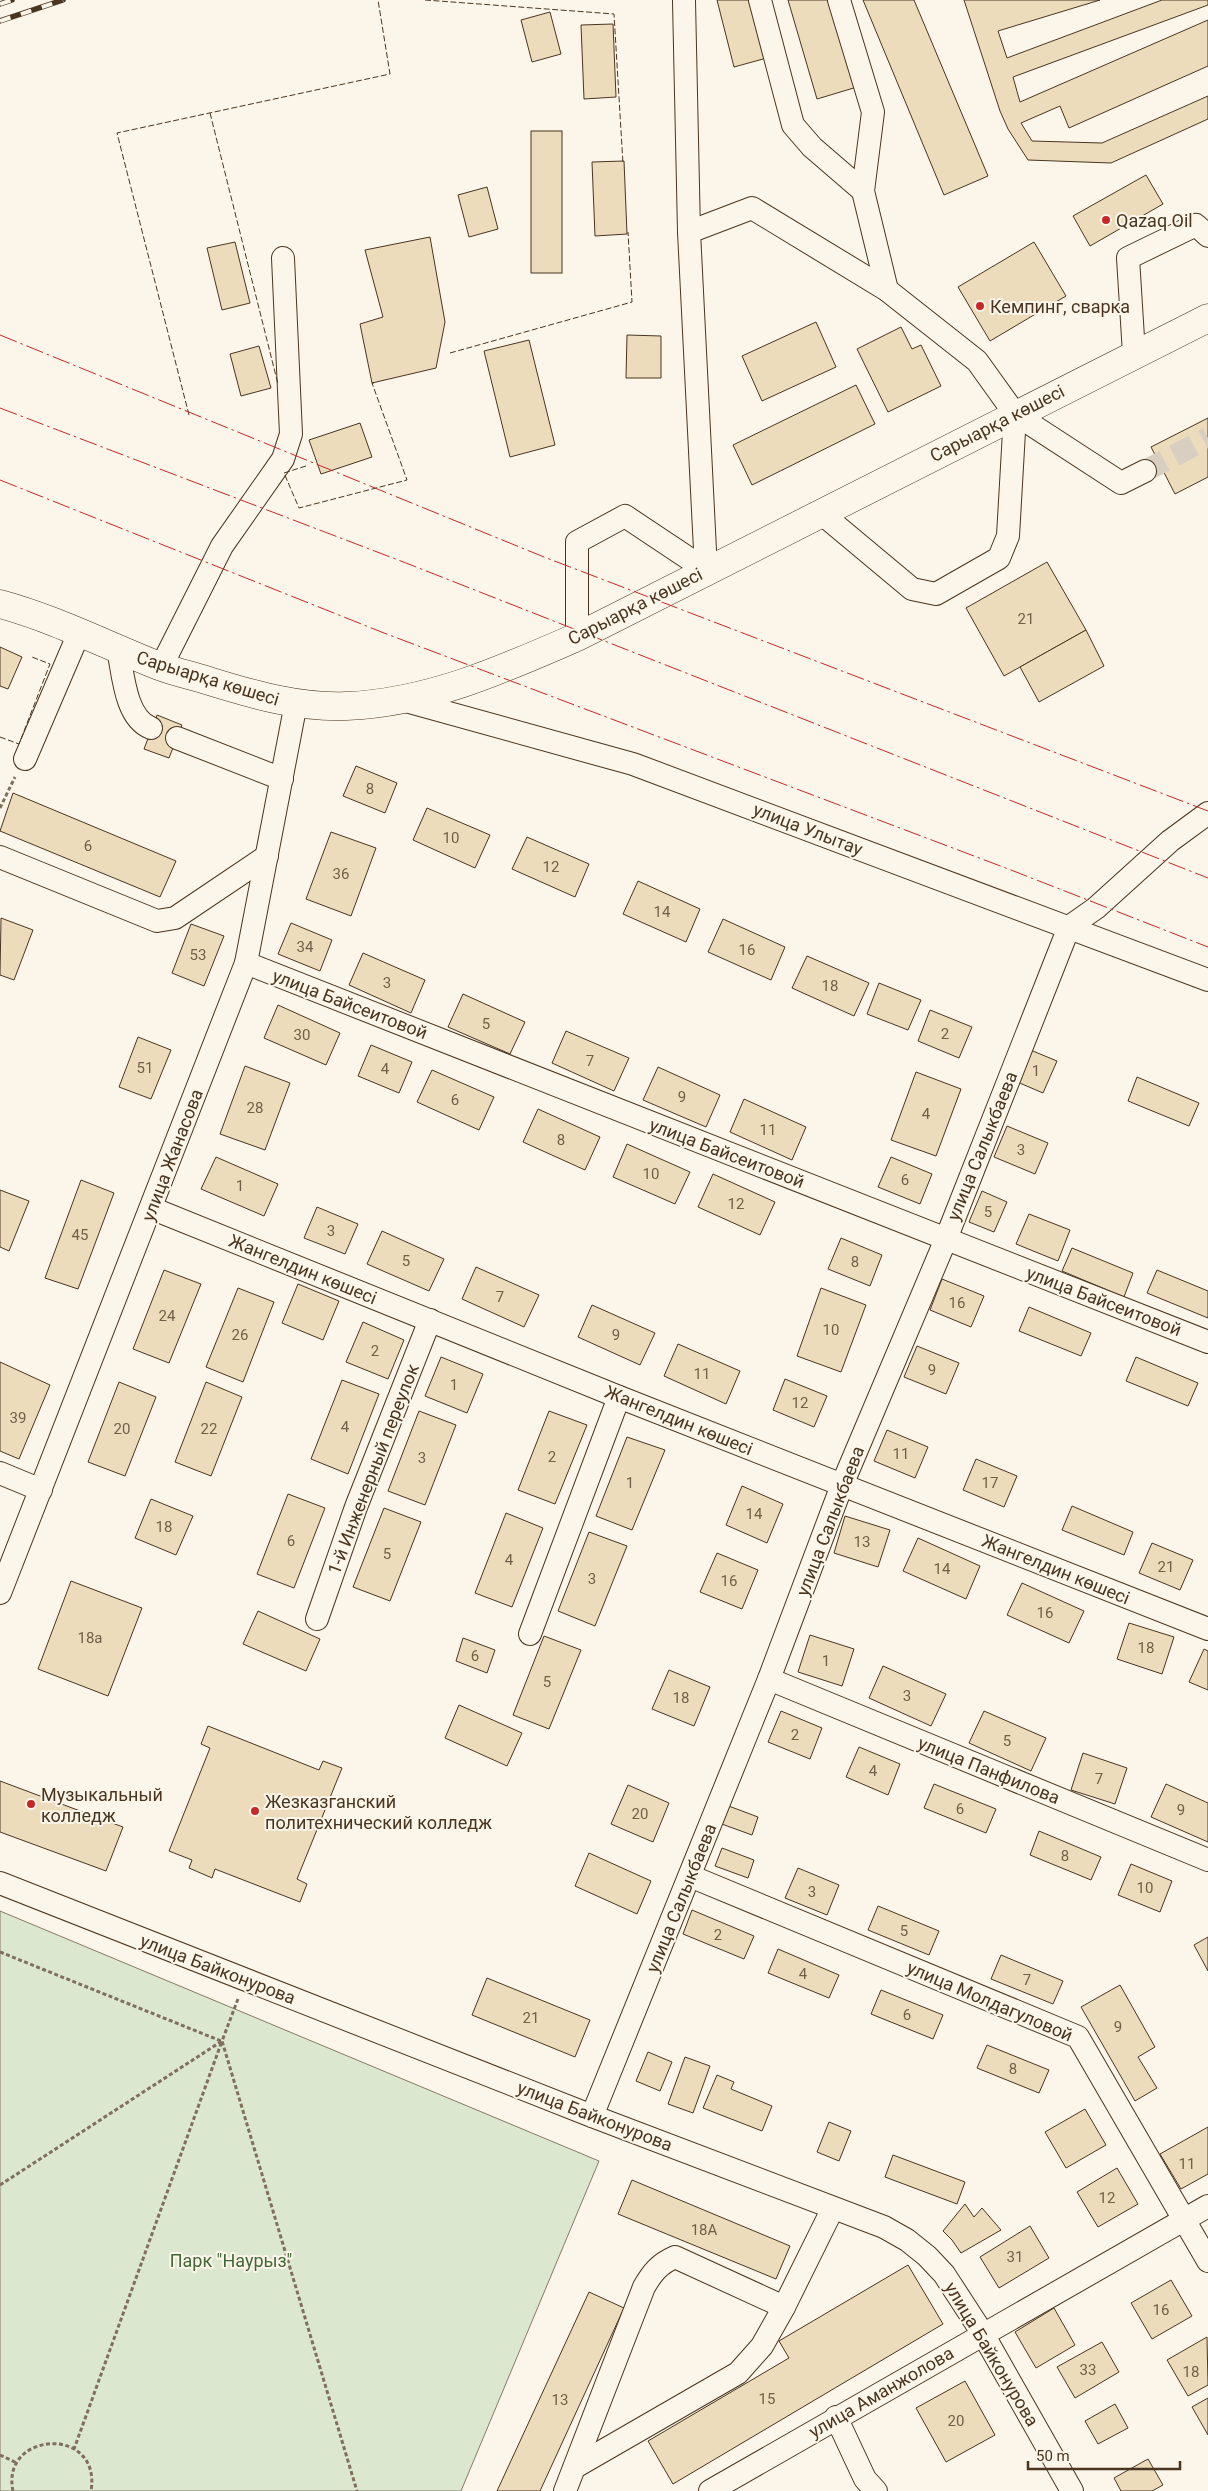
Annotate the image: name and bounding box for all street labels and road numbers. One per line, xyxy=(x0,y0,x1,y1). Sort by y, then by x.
street label: Сарыарқа көшесі xyxy=(926,380,1068,466)
street label: Сарыарқа көшесі xyxy=(564,563,706,649)
street label: Сарыарқа көшесі xyxy=(134,646,282,710)
street label: улица Улытау xyxy=(750,798,866,860)
street label: улица Байсеитовой xyxy=(270,965,430,1043)
street label: улица Салыкбаева xyxy=(943,1068,1021,1224)
street label: улица Жанасова xyxy=(137,1086,207,1224)
street label: улица Байсеитовой xyxy=(647,1114,807,1192)
street label: Жангелдин көшесі xyxy=(226,1230,380,1308)
street label: улица Байсеитовой xyxy=(1024,1262,1184,1340)
street label: 1-й Инженерный переулок xyxy=(323,1361,423,1577)
street label: Жангелдин көшесі xyxy=(602,1381,756,1459)
street label: улица Салыкбаева xyxy=(792,1443,868,1599)
street label: Жангелдин көшесі xyxy=(979,1530,1133,1608)
street label: улица Панфилова xyxy=(915,1732,1063,1808)
street label: улица Салыкбаева xyxy=(642,1820,720,1976)
street label: улица Байконурова xyxy=(137,1930,299,2008)
street label: улица Молдагуловой xyxy=(904,1957,1076,2045)
street label: улица Байконурова xyxy=(514,2077,676,2155)
street label: улица Байконурова xyxy=(941,2278,1043,2430)
street label: улица Аманжолова xyxy=(805,2342,957,2442)

